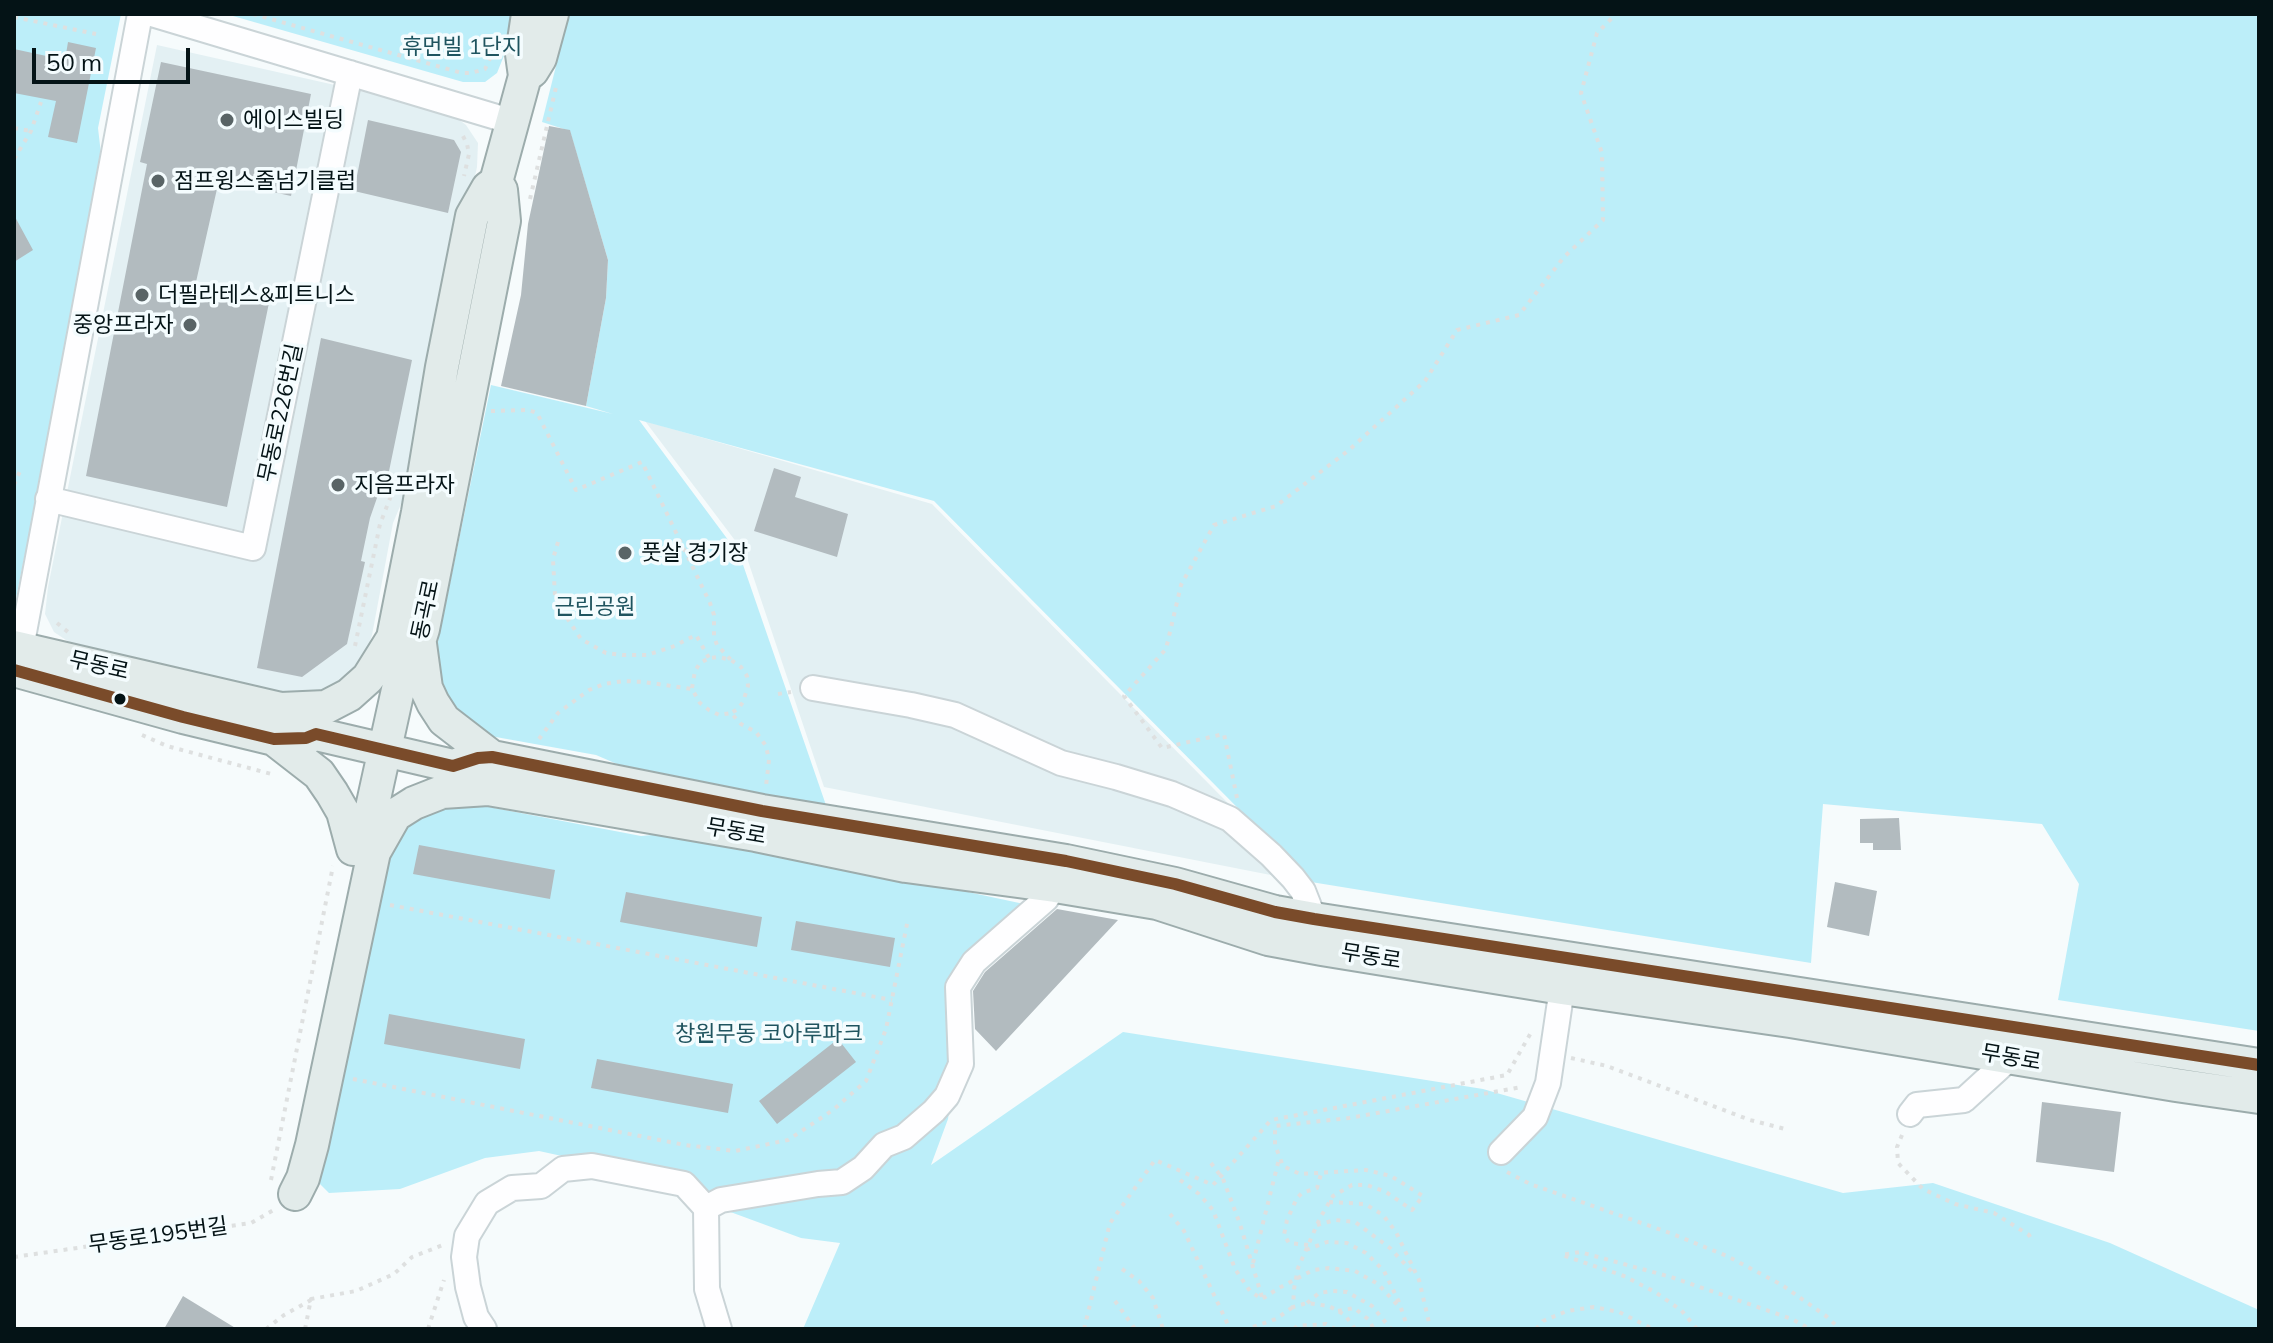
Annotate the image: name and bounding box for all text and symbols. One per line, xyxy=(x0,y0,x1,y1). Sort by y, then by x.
scale bar xyxy=(36,32,194,82)
park label: 휴먼빌 1단지 xyxy=(402,34,522,60)
text: 50 m xyxy=(46,47,102,77)
place label: 에이스빌딩 xyxy=(243,107,344,133)
marker: 에이스빌딩 xyxy=(218,111,236,129)
place label: 점프윙스줄넘기클럽 xyxy=(174,168,356,194)
marker: 점프윙스줄넘기클럽 xyxy=(149,172,167,190)
place label: 더필라테스&피트니스 xyxy=(158,282,355,308)
marker: 더필라테스&피트니스 xyxy=(133,286,151,304)
place label: 중앙프라자 xyxy=(73,312,174,338)
marker: 중앙프라자 xyxy=(181,316,199,334)
street label: 무동로226번길 xyxy=(253,341,309,485)
place label: 지음프라자 xyxy=(354,472,455,498)
marker: 지음프라자 xyxy=(329,476,347,494)
place label: 풋살 경기장 xyxy=(641,540,748,566)
marker: 풋살 경기장 xyxy=(616,544,634,562)
street label: 동곡로 xyxy=(407,578,445,642)
park label: 근린공원 xyxy=(555,594,635,620)
street label: 무동로 xyxy=(66,646,132,686)
unlabelled marker xyxy=(112,691,128,707)
street label: 무동로 xyxy=(704,814,768,850)
street label: 무동로 xyxy=(1339,939,1403,975)
park label: 창원무동 코아루파크 xyxy=(675,1021,863,1047)
street label: 무동로 xyxy=(1979,1040,2043,1076)
street label: 무동로195번길 xyxy=(86,1213,230,1259)

